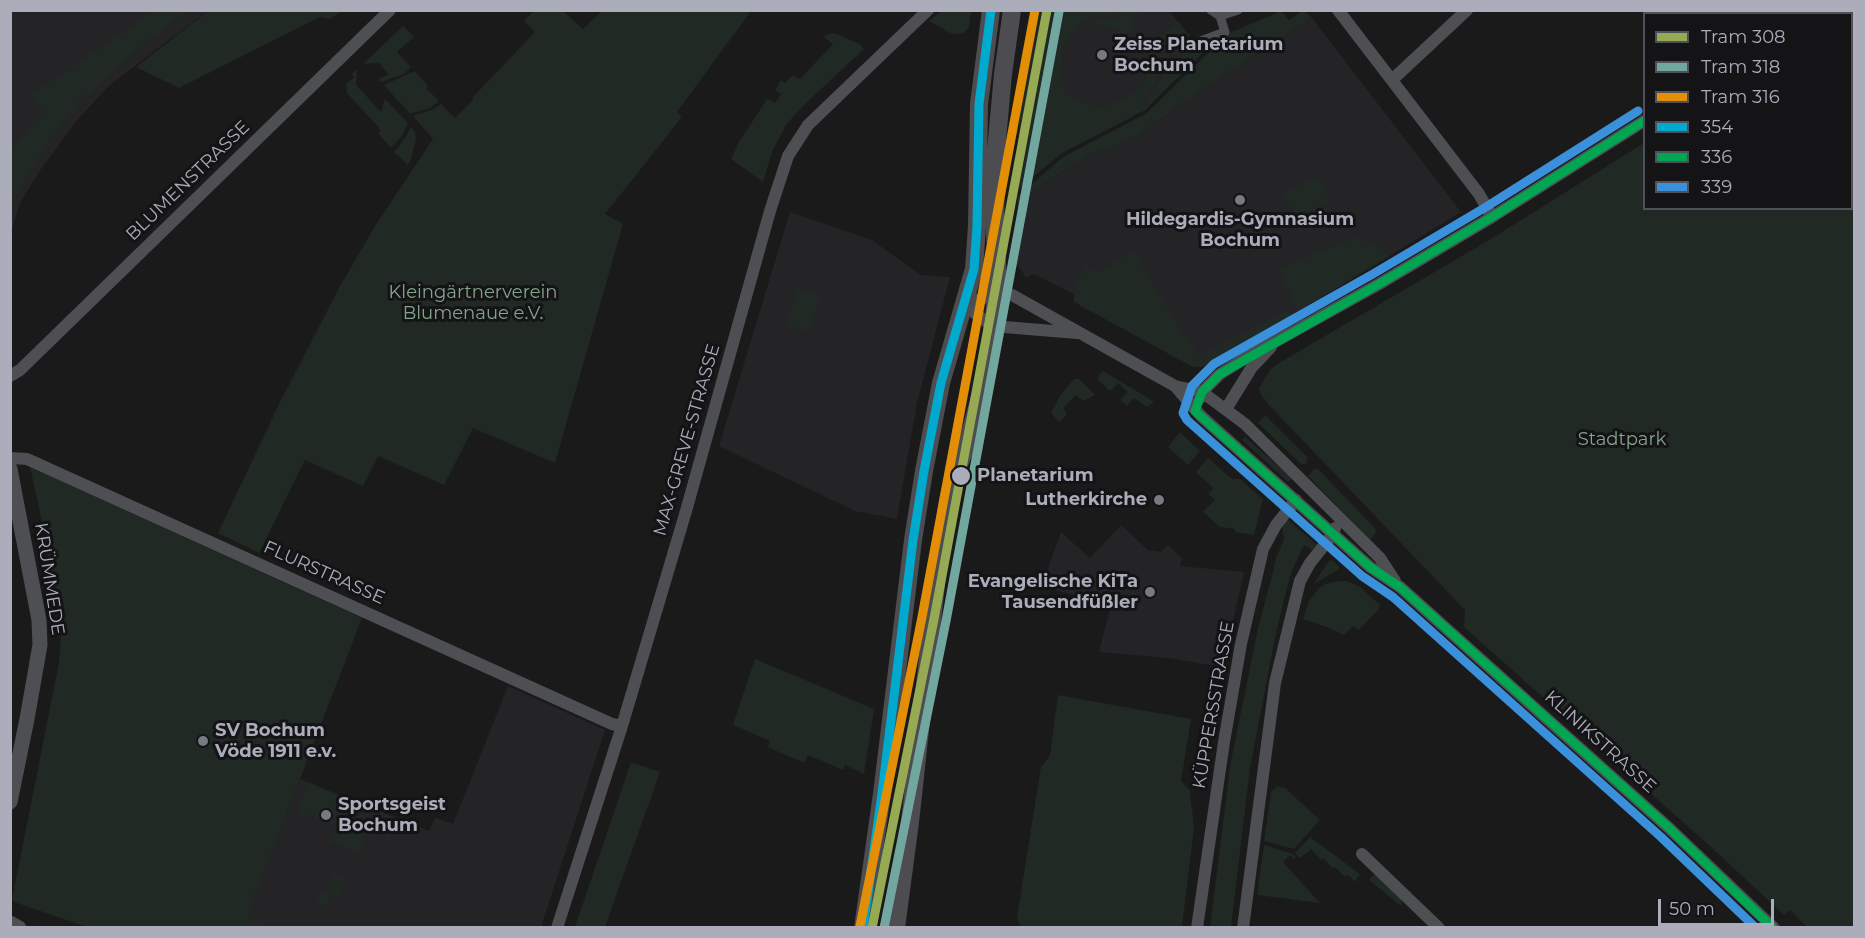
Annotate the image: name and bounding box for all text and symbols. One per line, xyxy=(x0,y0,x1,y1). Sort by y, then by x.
legend xyxy=(1643,12,1853,210)
text: Tram 308 xyxy=(1701,26,1786,48)
place label: Zeiss Planetarium Bochum xyxy=(1114,34,1283,76)
marker: Zeiss Planetarium Bochum xyxy=(1095,48,1109,62)
text: Tram 318 xyxy=(1701,56,1780,78)
text: Tram 316 xyxy=(1701,86,1780,108)
street label: BLUMENSTRASSE xyxy=(122,116,254,246)
text: 354 xyxy=(1701,116,1733,138)
text: 336 xyxy=(1701,146,1732,168)
text: 339 xyxy=(1701,176,1732,198)
marker: Hildegardis-Gymnasium Bochum xyxy=(1233,193,1247,207)
place label: Hildegardis-Gymnasium Bochum xyxy=(1126,209,1354,252)
park label: Kleingärtnerverein Blumenaue e.V. xyxy=(388,282,558,324)
street label: MAX-GREVE-STRASSE xyxy=(649,342,725,538)
park label: Stadtpark xyxy=(1578,429,1666,451)
marker: Planetarium xyxy=(950,465,972,487)
place label: Planetarium xyxy=(977,465,1094,487)
place label: Lutherkirche xyxy=(1025,489,1147,511)
marker: Lutherkirche xyxy=(1152,493,1166,507)
street label: KRÜMMEDE xyxy=(29,521,69,637)
street label: FLURSTRASSE xyxy=(260,537,388,609)
place label: Evangelische KiTa Tausendfüßler xyxy=(968,571,1138,614)
marker: Evangelische KiTa Tausendfüßler xyxy=(1143,585,1157,599)
street label: KÜPPERSSTRASSE xyxy=(1189,620,1239,790)
street label: KLINIKSTRASSE xyxy=(1540,686,1660,798)
place label: SV Bochum Vöde 1911 e.v. xyxy=(215,720,336,762)
marker: SV Bochum Vöde 1911 e.v. xyxy=(196,734,210,748)
place label: Sportsgeist Bochum xyxy=(338,794,446,836)
marker: Sportsgeist Bochum xyxy=(319,808,333,822)
scale bar xyxy=(1661,887,1776,925)
text: 50 m xyxy=(1669,898,1715,920)

